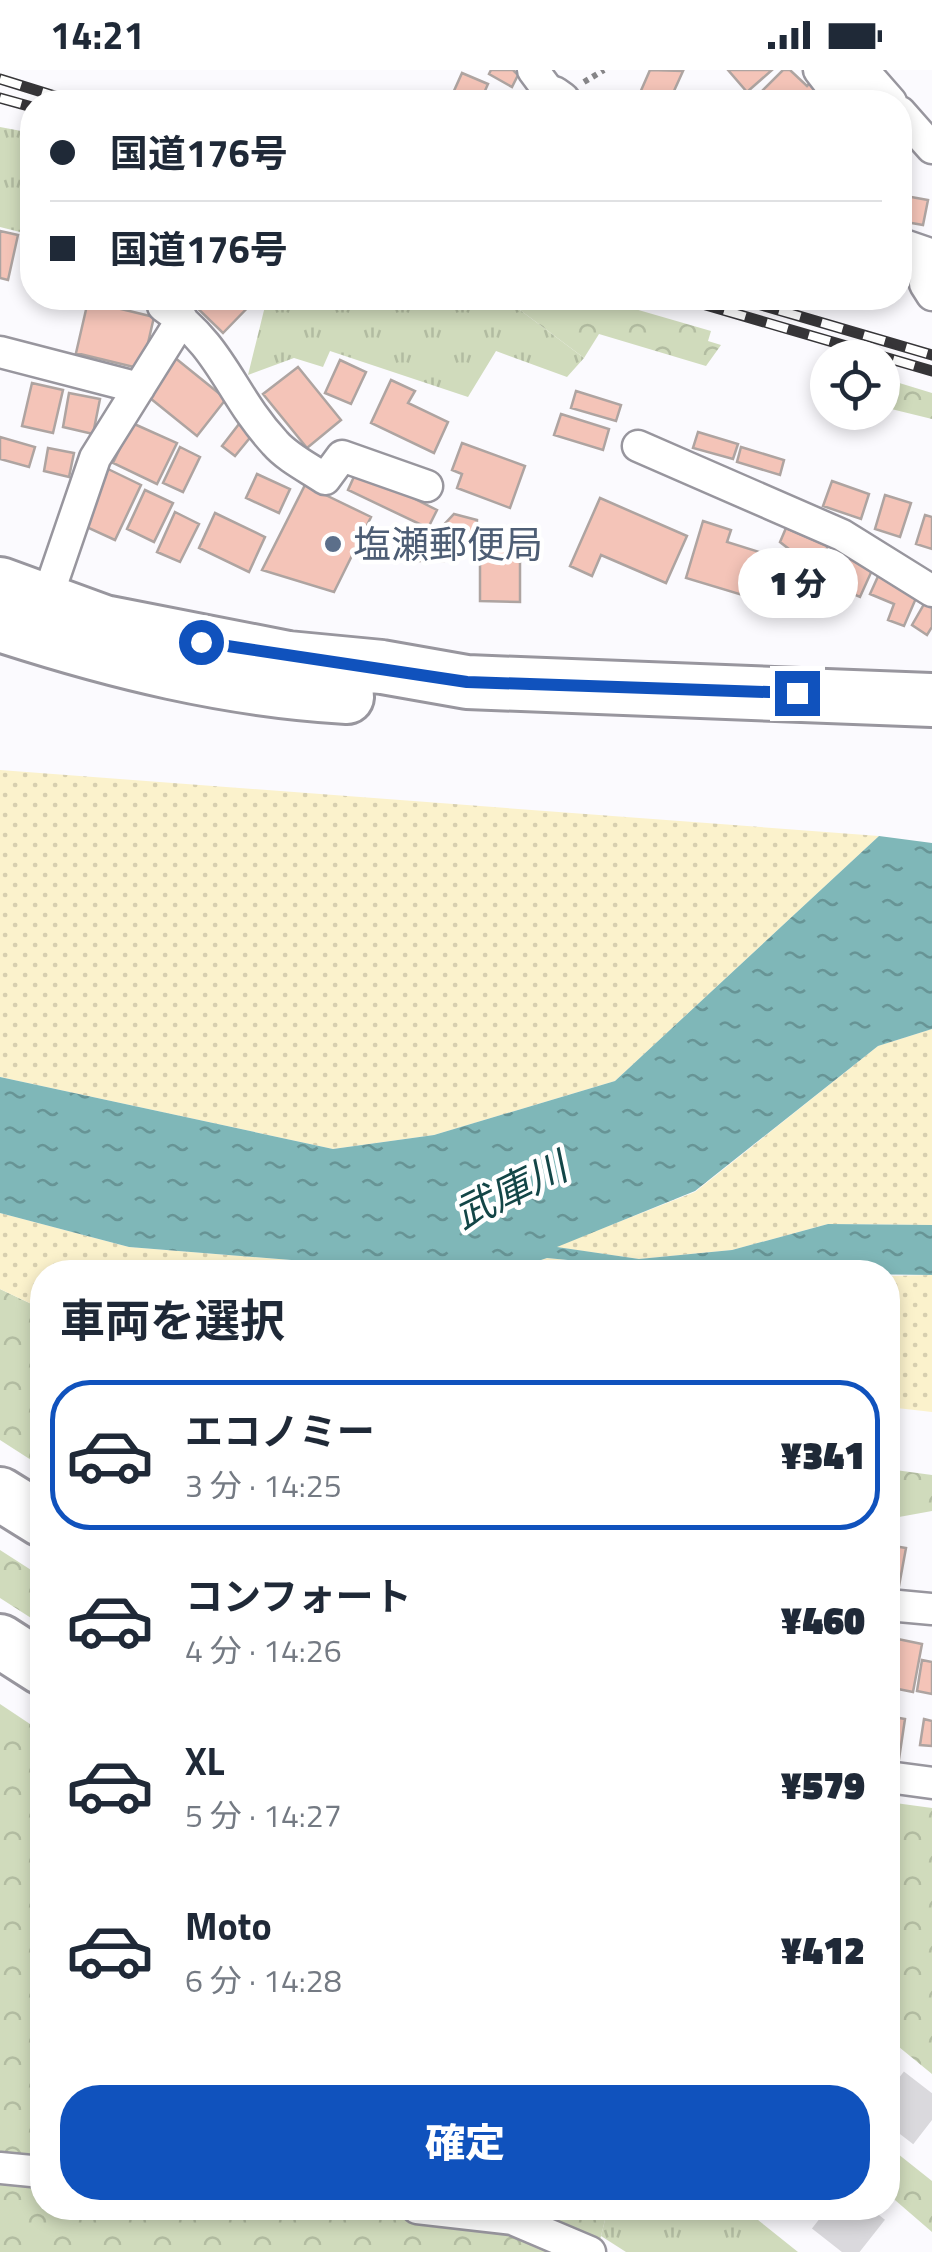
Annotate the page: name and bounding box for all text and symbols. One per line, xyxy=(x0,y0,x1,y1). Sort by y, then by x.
text: 14:21 xyxy=(50,6,145,64)
text: 国道176号 xyxy=(110,124,288,182)
text: 国道176号 xyxy=(110,220,288,278)
map controls xyxy=(810,340,900,430)
button: locate xyxy=(810,340,900,430)
place label: 塩瀬郵便局 xyxy=(353,515,543,573)
marker: 塩瀬郵便局 xyxy=(322,533,344,555)
callout: 1 分 xyxy=(737,548,857,618)
text: 1 分 xyxy=(770,559,826,607)
route start xyxy=(179,620,224,665)
route end xyxy=(775,671,820,716)
water label: 武庫川 xyxy=(443,1135,581,1244)
text: 車両を選択 xyxy=(60,1286,285,1354)
text: エコノミー xyxy=(185,1402,375,1460)
icon: car xyxy=(65,1410,155,1500)
text: ¥341 xyxy=(780,1426,865,1484)
text: 3 分 · 14:25 xyxy=(185,1461,342,1509)
text: コンフォート xyxy=(185,1567,412,1625)
icon: car xyxy=(65,1575,155,1665)
text: ¥460 xyxy=(780,1591,865,1649)
text: 4 分 · 14:26 xyxy=(185,1626,342,1674)
text: XL xyxy=(185,1732,225,1790)
icon: car xyxy=(65,1740,155,1830)
text: ¥579 xyxy=(780,1756,865,1814)
text: 5 分 · 14:27 xyxy=(185,1791,342,1839)
text: Moto xyxy=(185,1897,272,1955)
icon: car xyxy=(65,1905,155,1995)
text: ¥412 xyxy=(780,1921,865,1979)
text: 6 分 · 14:28 xyxy=(185,1956,342,2004)
button: 確定 xyxy=(60,2085,870,2200)

